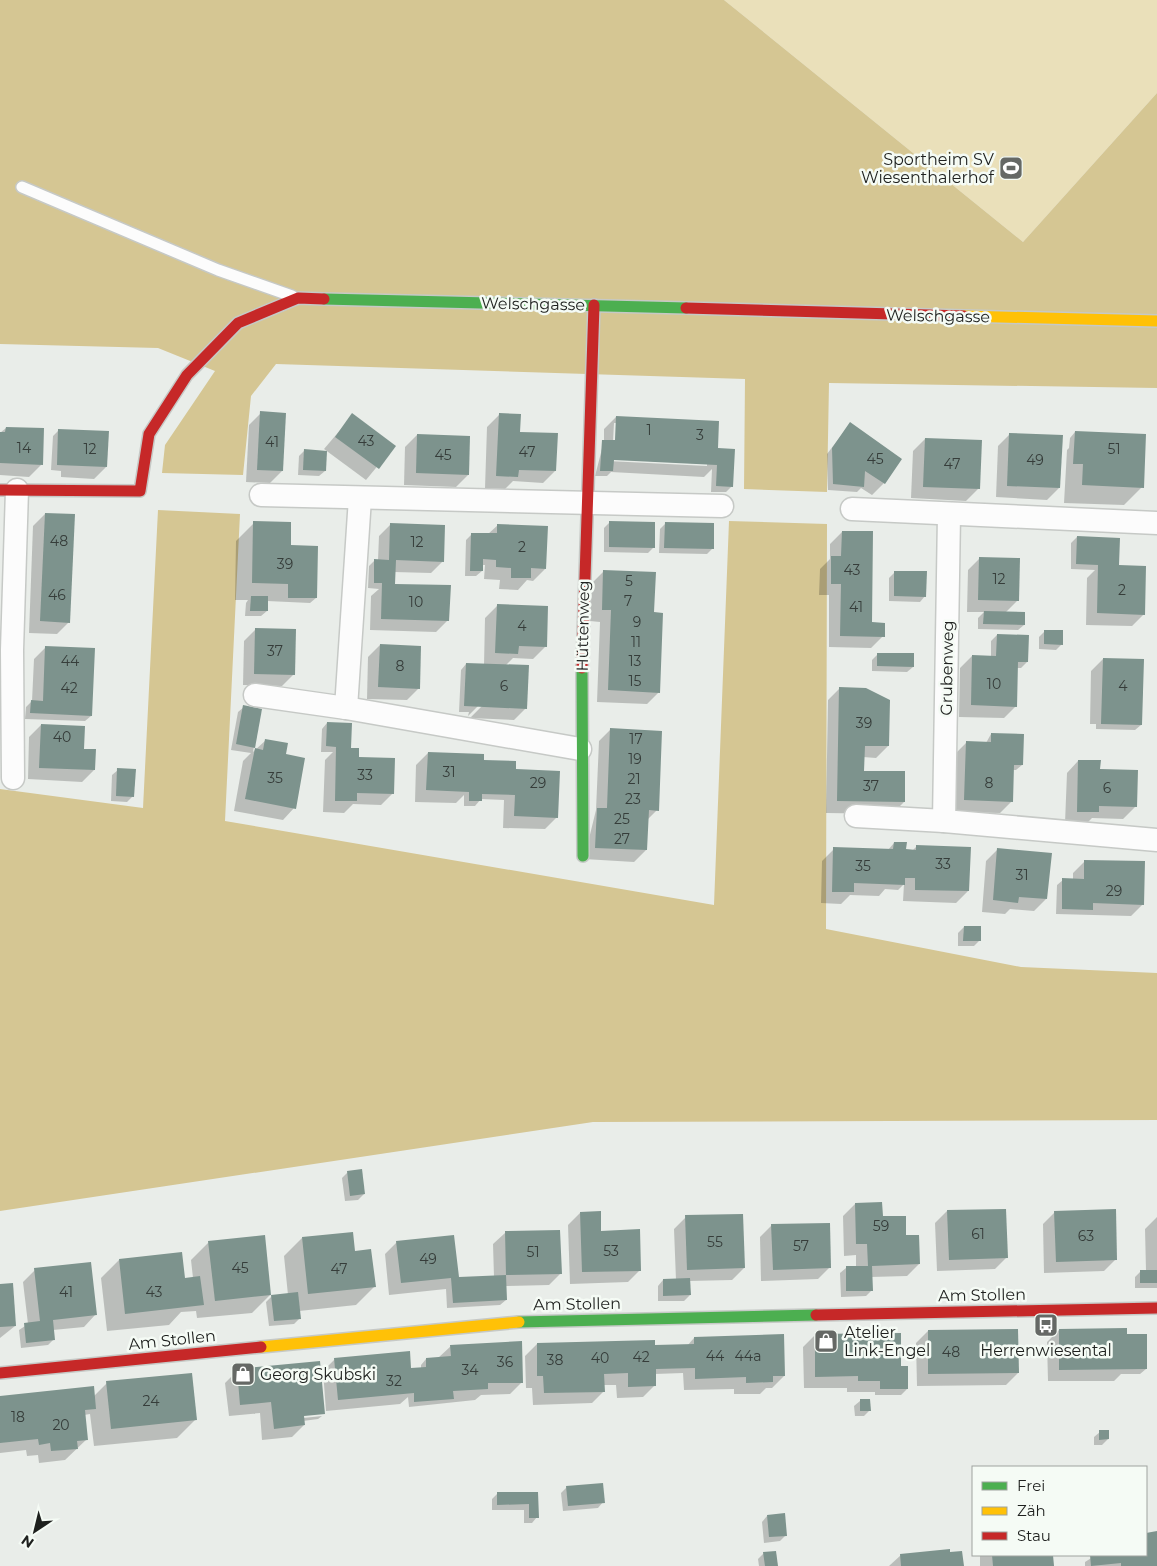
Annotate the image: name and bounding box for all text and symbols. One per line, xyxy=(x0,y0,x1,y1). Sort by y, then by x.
place label: Sportheim SV Wiesenthalerhof xyxy=(861,150,995,187)
sports icon: Sportheim SV Wiesenthalerhof xyxy=(998,155,1024,181)
street label: Welschgasse xyxy=(481,294,585,314)
street label: Welschgasse xyxy=(886,306,990,326)
house number: 1 xyxy=(646,421,652,439)
house number: 3 xyxy=(696,426,704,444)
house number: 43 xyxy=(358,432,375,450)
house number: 41 xyxy=(265,433,279,451)
house number: 14 xyxy=(17,439,32,457)
house number: 12 xyxy=(83,440,97,458)
house number: 51 xyxy=(1108,440,1120,458)
house number: 47 xyxy=(519,443,535,461)
house number: 45 xyxy=(434,446,452,464)
house number: 45 xyxy=(866,450,884,468)
house number: 49 xyxy=(1026,451,1044,469)
house number: 47 xyxy=(944,455,960,473)
house number: 48 xyxy=(50,532,68,550)
house number: 12 xyxy=(410,533,424,551)
house number: 2 xyxy=(518,538,526,556)
house number: 39 xyxy=(277,555,293,573)
house number: 43 xyxy=(844,561,861,579)
house number: 12 xyxy=(992,570,1006,588)
house number: 5 xyxy=(625,572,633,590)
street label: Hüttenweg xyxy=(573,580,593,672)
house number: 2 xyxy=(1118,581,1126,599)
house number: 46 xyxy=(48,586,66,604)
house number: 7 xyxy=(624,592,632,610)
house number: 10 xyxy=(409,593,423,611)
house number: 41 xyxy=(849,598,863,616)
house number: 9 xyxy=(633,613,641,631)
house number: 4 xyxy=(517,617,527,635)
street label: Grubenweg xyxy=(937,620,957,716)
house number: 11 xyxy=(631,633,641,651)
house number: 37 xyxy=(267,642,283,660)
house number: 44 xyxy=(61,652,80,670)
house number: 13 xyxy=(629,652,642,670)
house number: 8 xyxy=(396,657,405,675)
house number: 15 xyxy=(629,672,642,690)
house number: 10 xyxy=(987,675,1001,693)
house number: 6 xyxy=(500,677,509,695)
house number: 4 xyxy=(1118,677,1128,695)
house number: 42 xyxy=(60,679,78,697)
house number: 39 xyxy=(856,714,872,732)
house number: 40 xyxy=(53,728,71,746)
house number: 17 xyxy=(629,730,643,748)
house number: 19 xyxy=(628,750,642,768)
house number: 31 xyxy=(443,763,455,781)
house number: 33 xyxy=(357,766,373,784)
house number: 35 xyxy=(267,769,283,787)
house number: 21 xyxy=(627,770,641,788)
house number: 29 xyxy=(530,774,546,792)
house number: 8 xyxy=(985,774,994,792)
house number: 37 xyxy=(863,777,879,795)
house number: 6 xyxy=(1103,779,1112,797)
house number: 23 xyxy=(625,790,641,808)
house number: 25 xyxy=(614,810,630,828)
house number: 27 xyxy=(614,830,630,848)
house number: 33 xyxy=(935,855,951,873)
house number: 35 xyxy=(855,857,871,875)
house number: 31 xyxy=(1016,866,1028,884)
house number: 29 xyxy=(1106,882,1122,900)
house number: 59 xyxy=(873,1217,889,1235)
house number: 61 xyxy=(971,1225,985,1243)
house number: 63 xyxy=(1078,1227,1094,1245)
house number: 55 xyxy=(707,1233,723,1251)
house number: 57 xyxy=(793,1237,809,1255)
house number: 53 xyxy=(603,1242,619,1260)
house number: 51 xyxy=(527,1243,539,1261)
house number: 49 xyxy=(419,1250,437,1268)
house number: 45 xyxy=(231,1259,249,1277)
house number: 47 xyxy=(331,1260,347,1278)
house number: 41 xyxy=(59,1283,73,1301)
house number: 43 xyxy=(146,1283,163,1301)
street label: Am Stollen xyxy=(938,1285,1026,1305)
street label: Am Stollen xyxy=(533,1294,621,1314)
bus stop icon: Herrenwiesental xyxy=(1033,1312,1059,1338)
place label: Atelier Link-Engel xyxy=(844,1323,930,1360)
street label: Am Stollen xyxy=(127,1326,217,1354)
shop icon: Atelier Link-Engel xyxy=(813,1328,839,1354)
place label: Herrenwiesental xyxy=(980,1341,1112,1360)
house number: 48 xyxy=(942,1343,960,1361)
house number: 44 xyxy=(706,1347,725,1365)
house number: 44a xyxy=(734,1347,762,1365)
house number: 42 xyxy=(632,1348,650,1366)
house number: 40 xyxy=(591,1349,609,1367)
house number: 38 xyxy=(547,1351,563,1369)
house number: 36 xyxy=(497,1353,514,1371)
shop icon: Georg Skubski xyxy=(230,1361,256,1387)
house number: 34 xyxy=(461,1361,479,1379)
place label: Georg Skubski xyxy=(260,1365,376,1384)
house number: 32 xyxy=(386,1372,402,1390)
house number: 24 xyxy=(143,1392,160,1410)
house number: 18 xyxy=(11,1408,25,1426)
house number: 20 xyxy=(52,1416,70,1434)
legend xyxy=(972,1466,1147,1556)
text: Frei xyxy=(1017,1476,1045,1495)
text: Zäh xyxy=(1017,1501,1046,1520)
north arrow xyxy=(10,1506,60,1556)
text: Stau xyxy=(1017,1526,1051,1545)
text: N xyxy=(18,1531,37,1552)

